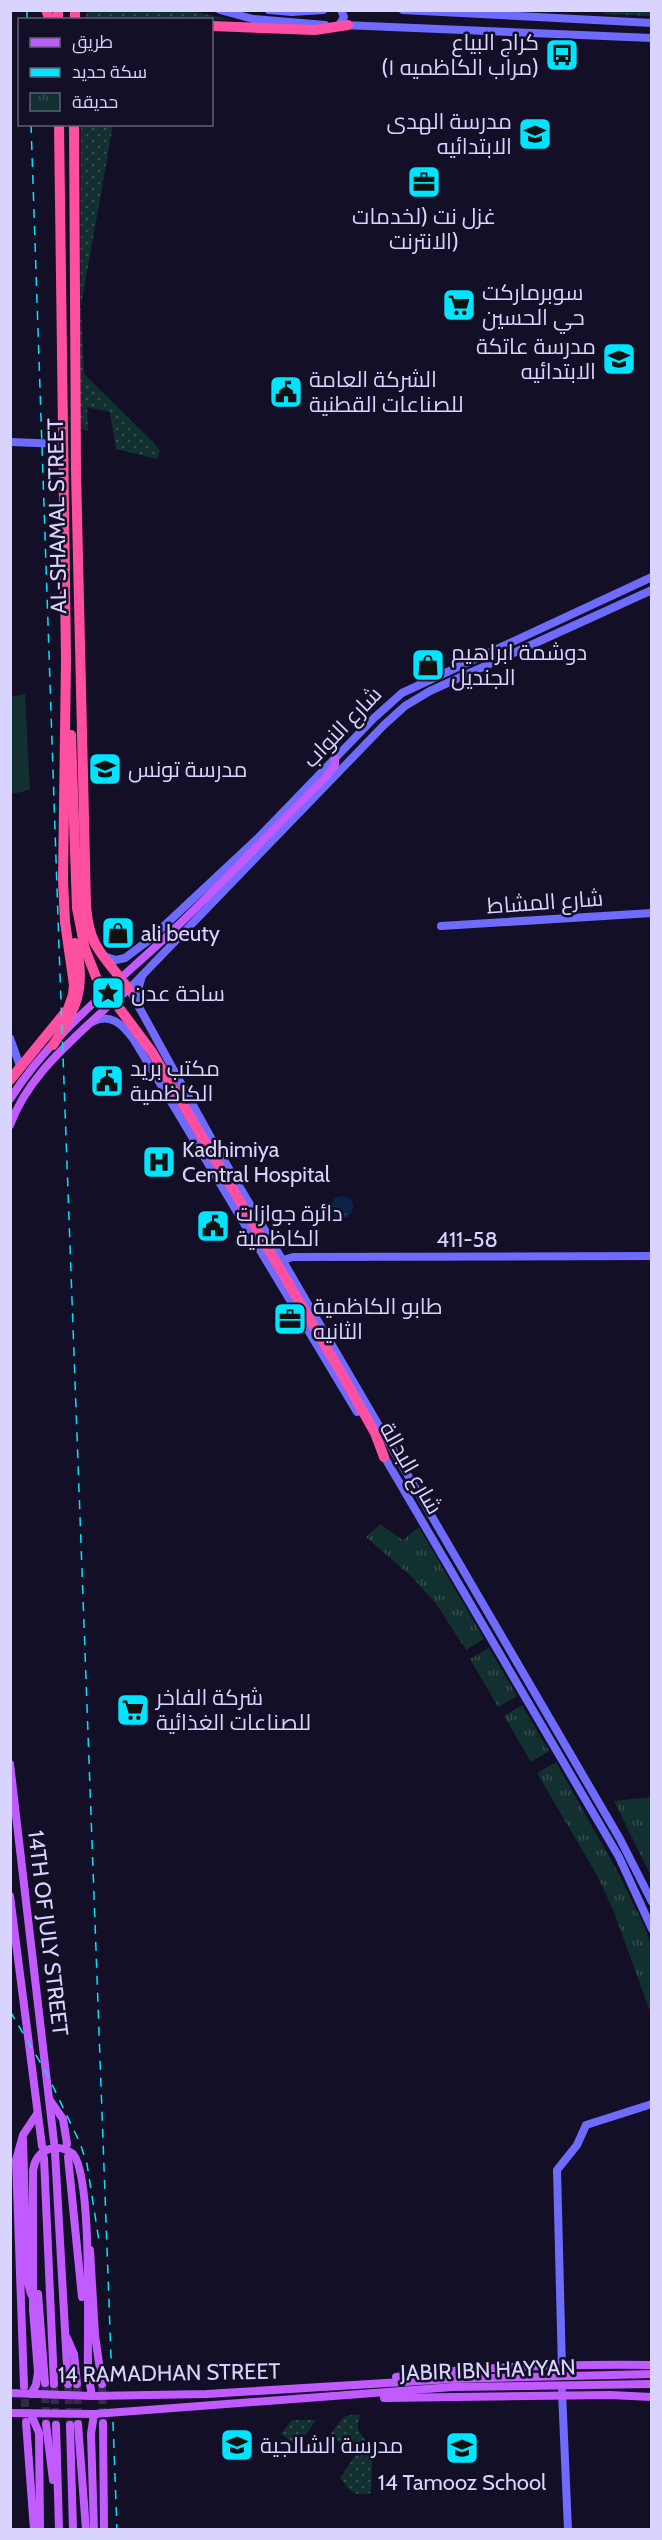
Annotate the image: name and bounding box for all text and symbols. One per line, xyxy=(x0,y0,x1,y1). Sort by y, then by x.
legend xyxy=(18,18,213,126)
place label: كراج البياع (مراب الكاظميه ١) xyxy=(381,29,539,81)
text: طريق xyxy=(72,31,113,54)
bus stop icon: كراج البياع (مراب الكاظميه ١) xyxy=(544,37,580,73)
text: سكة حديد xyxy=(72,61,147,83)
text: حديقة xyxy=(72,91,118,113)
place label: مدرسة الهدى الابتدائيه xyxy=(386,108,512,160)
school or university icon: مدرسة الهدى الابتدائيه xyxy=(517,116,553,152)
office icon: غزل نت (لخدمات الانترنت) xyxy=(406,164,442,200)
place label: غزل نت (لخدمات الانترنت) xyxy=(352,203,496,255)
place label: سوبرماركت حي الحسين xyxy=(482,279,585,334)
supermarket icon: سوبرماركت حي الحسين xyxy=(441,287,477,323)
place label: مدرسة عاتكة الابتدائيه xyxy=(476,333,596,385)
school or university icon: مدرسة عاتكة الابتدائيه xyxy=(601,341,637,377)
place label: الشركة العامة للصناعات القطنية xyxy=(309,366,464,418)
public building icon: الشركة العامة للصناعات القطنية xyxy=(268,374,304,410)
street label: AL-SHAMAL STREET xyxy=(42,418,72,614)
place label: دوشمة ابراهيم الجنديل xyxy=(451,639,587,691)
shop icon: دوشمة ابراهيم الجنديل xyxy=(410,647,446,683)
street label: شارع النواب xyxy=(297,681,388,774)
school or university icon: مدرسة تونس xyxy=(87,751,123,787)
place label: مدرسة تونس xyxy=(128,756,247,783)
street label: شارع المشاط xyxy=(486,884,604,921)
shop icon: ali beuty xyxy=(100,915,136,951)
place label: ali beuty xyxy=(141,920,220,947)
place icon: ساحة عدن xyxy=(90,975,126,1011)
place label: ساحة عدن xyxy=(131,980,225,1007)
place label: مكتب بريد الكاظمية xyxy=(130,1055,220,1107)
public building icon: مكتب بريد الكاظمية xyxy=(89,1063,125,1099)
place label: Kadhimiya Central Hospital xyxy=(182,1136,331,1188)
hospital icon: Kadhimiya Central Hospital xyxy=(141,1144,177,1180)
place label: دائرة جوازات الكاظمية xyxy=(236,1200,343,1252)
public building icon: دائرة جوازات الكاظمية xyxy=(195,1208,231,1244)
street label: 411-58 xyxy=(436,1226,498,1253)
place label: طابو الكاظمية الثانيه xyxy=(313,1293,443,1345)
office icon: طابو الكاظمية الثانيه xyxy=(272,1301,308,1337)
street label: شارع البدالة xyxy=(373,1417,448,1520)
place label: شركة الفاخر للصناعات الغذائية xyxy=(154,1684,311,1736)
supermarket icon: شركة الفاخر للصناعات الغذائية xyxy=(115,1692,151,1728)
street label: 14TH OF JULY STREET xyxy=(22,1829,74,2038)
street label: JABIR IBN HAYYAN xyxy=(399,2353,576,2387)
street label: 14 RAMADHAN STREET xyxy=(58,2358,281,2388)
school or university icon: مدرسة الشالجية xyxy=(219,2427,255,2463)
school or university icon: 14 Tamooz School xyxy=(444,2430,480,2466)
place label: مدرسة الشالجية xyxy=(260,2432,403,2459)
place label: 14 Tamooz School xyxy=(378,2469,547,2496)

